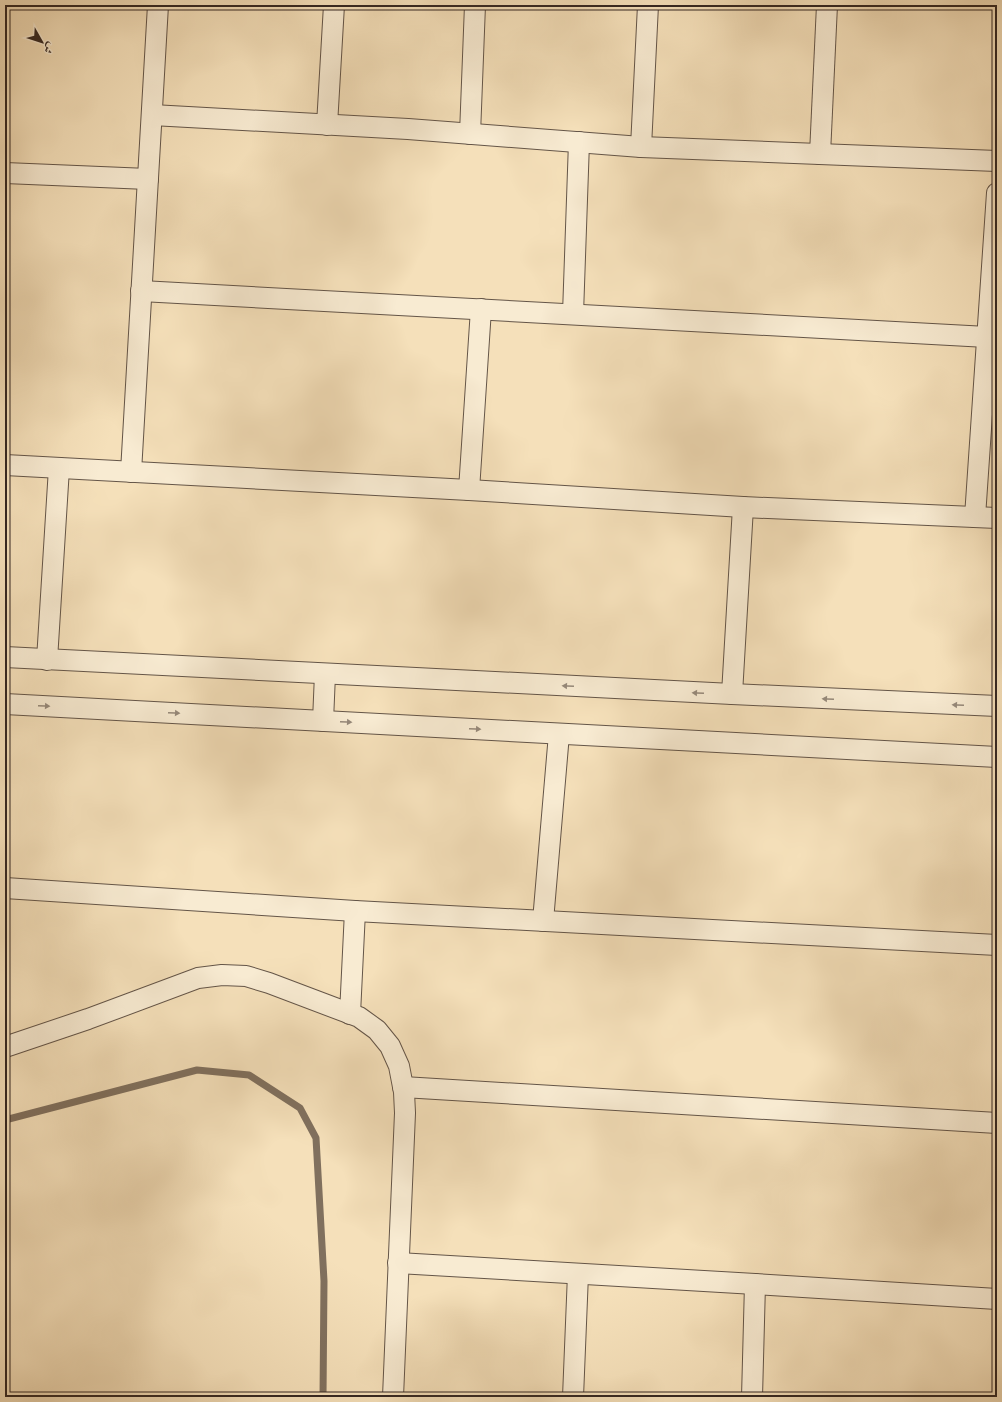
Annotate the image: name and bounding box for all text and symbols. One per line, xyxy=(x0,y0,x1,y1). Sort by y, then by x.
north arrow xyxy=(22,22,62,62)
text: ش xyxy=(40,39,58,56)
one-way arrow xyxy=(561,683,574,689)
one-way arrow xyxy=(692,689,704,696)
one-way arrow xyxy=(822,695,834,702)
one-way arrow xyxy=(952,701,964,708)
one-way arrow xyxy=(38,703,50,710)
one-way arrow xyxy=(168,710,181,716)
one-way arrow xyxy=(340,719,352,726)
one-way arrow xyxy=(469,726,482,732)

